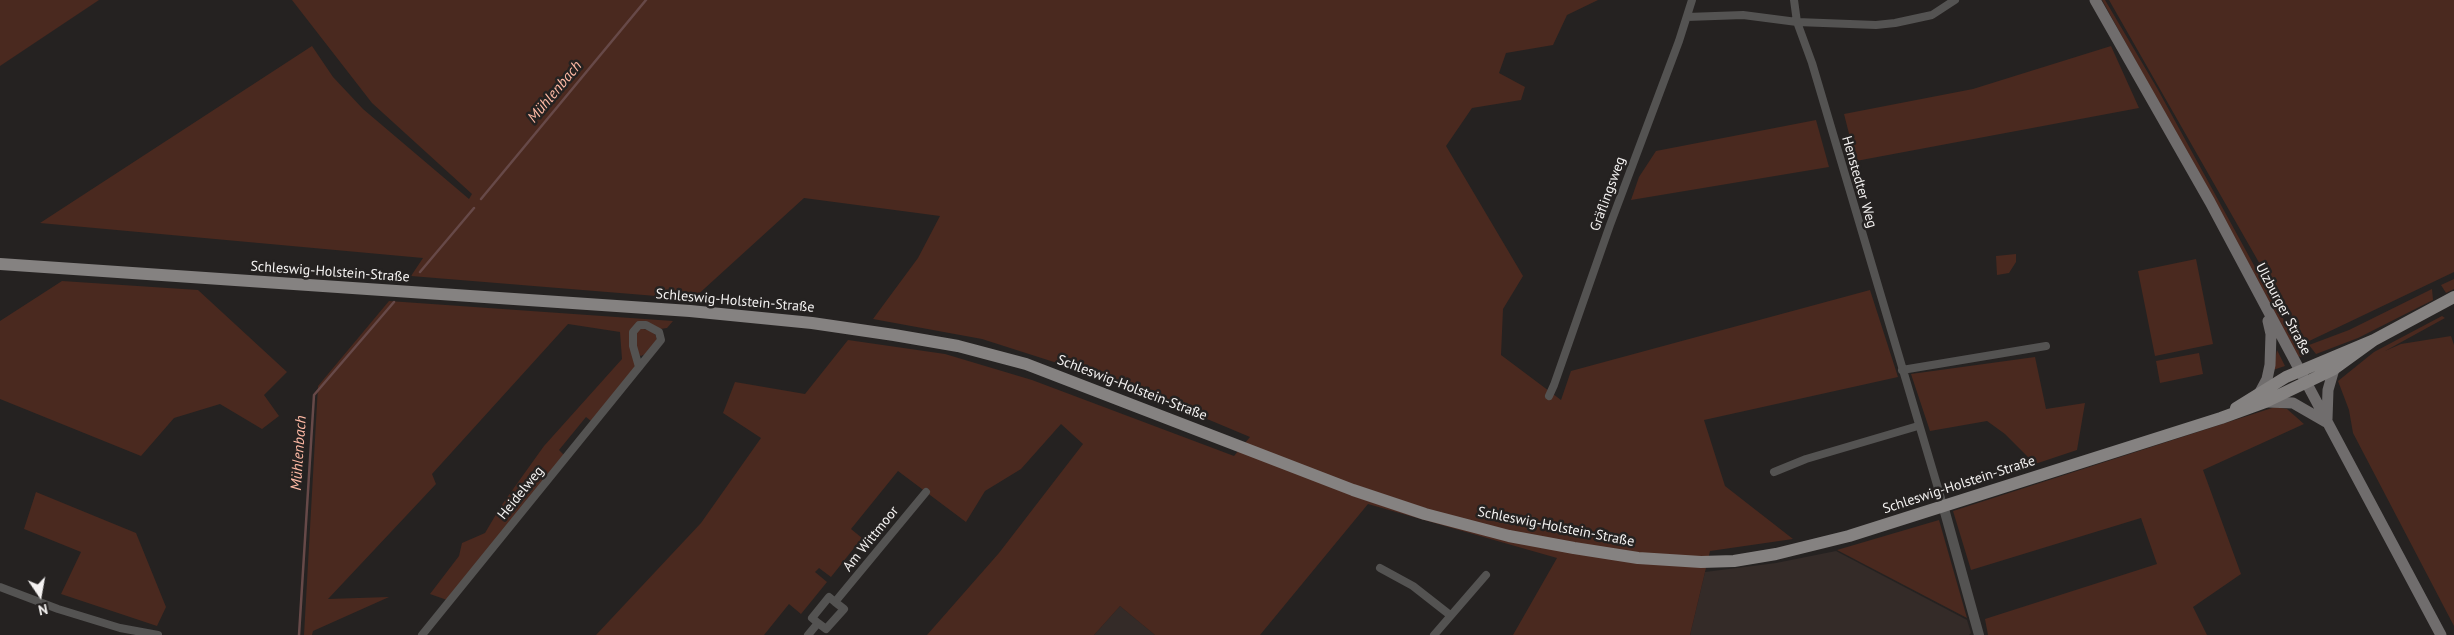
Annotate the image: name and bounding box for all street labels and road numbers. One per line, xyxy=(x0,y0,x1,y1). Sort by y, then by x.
street label: Henstedter Weg xyxy=(1838,134,1880,230)
street label: Gräflingsweg xyxy=(1587,155,1629,233)
street label: Schleswig-Holstein-Straße xyxy=(250,258,410,286)
street label: Ulzburger Straße xyxy=(2252,260,2314,358)
street label: Schleswig-Holstein-Straße xyxy=(655,286,815,316)
street label: Schleswig-Holstein-Straße xyxy=(1055,352,1209,424)
street label: Schleswig-Holstein-Straße xyxy=(1881,452,2037,518)
street label: Heidelweg xyxy=(494,463,548,523)
street label: Am Wittmoor xyxy=(840,503,902,575)
street label: Schleswig-Holstein-Straße xyxy=(1476,504,1636,550)

